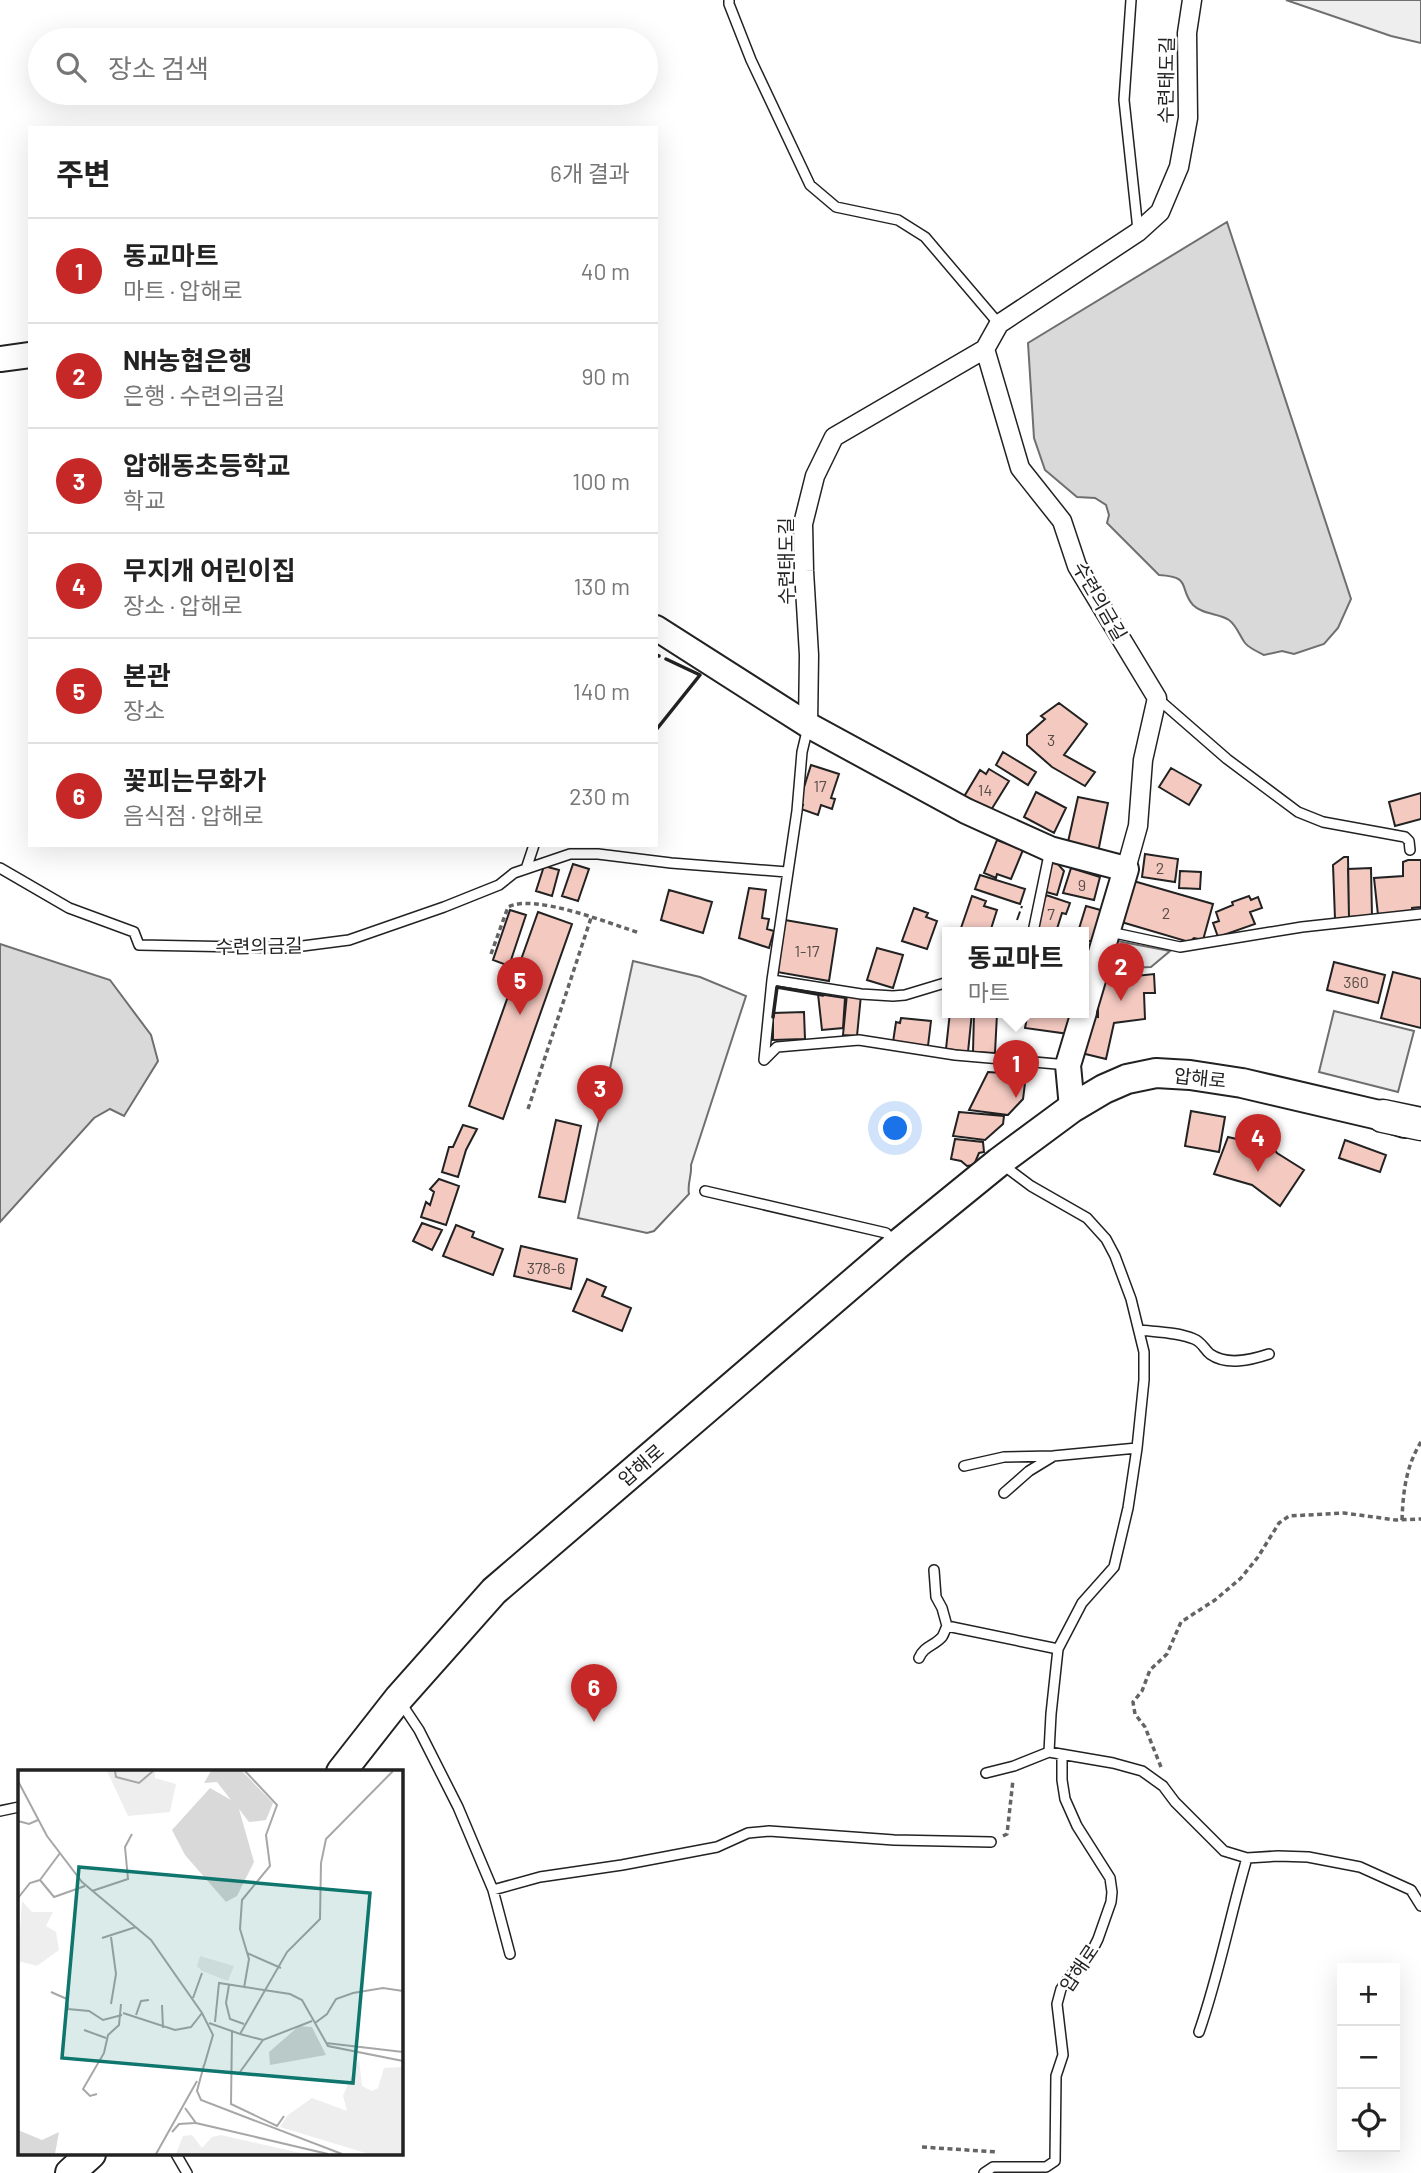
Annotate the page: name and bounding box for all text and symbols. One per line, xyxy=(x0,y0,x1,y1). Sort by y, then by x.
search box xyxy=(28,28,658,105)
street label: 수련태도길 xyxy=(1153,36,1178,124)
icon: search xyxy=(52,48,90,86)
text: 장소 검색 xyxy=(108,52,209,83)
text: 주변 xyxy=(56,155,111,191)
text: 6개 결과 xyxy=(550,159,630,187)
text: 동교마트 xyxy=(123,239,219,270)
text: 1 xyxy=(75,257,83,285)
text: 40 m xyxy=(581,257,630,285)
text: 마트 · 압해로 xyxy=(123,276,243,304)
text: NH농협은행 xyxy=(123,344,252,375)
text: 2 xyxy=(73,362,85,390)
text: 90 m xyxy=(581,362,630,390)
text: 은행 · 수련의금길 xyxy=(123,381,285,409)
text: 압해동초등학교 xyxy=(123,449,290,480)
text: 3 xyxy=(73,467,85,495)
text: 100 m xyxy=(572,467,630,495)
text: 학교 xyxy=(123,486,165,514)
street label: 수련태도길 xyxy=(774,517,797,605)
text: 무지개 어린이집 xyxy=(123,554,296,585)
street label: 수련의금길 xyxy=(1069,557,1132,644)
text: 4 xyxy=(72,572,86,600)
text: 130 m xyxy=(573,572,630,600)
text: 장소 · 압해로 xyxy=(123,591,243,619)
text: 본관 xyxy=(123,659,171,690)
text: 5 xyxy=(73,677,85,705)
text: 140 m xyxy=(573,677,630,705)
text: 장소 xyxy=(123,696,165,724)
house number: 3 xyxy=(1047,730,1055,749)
text: 꽃피는무화가 xyxy=(123,764,267,795)
house number: 17 xyxy=(813,776,827,795)
house number: 14 xyxy=(978,780,992,799)
text: 6 xyxy=(73,782,85,810)
text: 230 m xyxy=(569,782,630,810)
text: 음식점 · 압해로 xyxy=(123,801,264,829)
house number: 2 xyxy=(1156,858,1164,877)
house number: 9 xyxy=(1078,875,1086,894)
house number: 2 xyxy=(1162,903,1170,922)
house number: 7 xyxy=(1047,904,1055,923)
popup xyxy=(942,927,1089,1018)
street label: 수련의금길 xyxy=(215,933,303,958)
house number: 1-17 xyxy=(794,941,820,960)
text: 동교마트 xyxy=(968,941,1063,972)
pin: 2 xyxy=(1098,943,1144,1001)
pin: 5 xyxy=(497,957,543,1015)
house number: 360 xyxy=(1343,972,1369,991)
text: 마트 xyxy=(968,978,1010,1006)
pin: 1 xyxy=(993,1040,1039,1098)
street label: 압해로 xyxy=(1173,1063,1227,1092)
pin: 3 xyxy=(577,1065,623,1123)
your location xyxy=(878,1111,912,1145)
pin: 4 xyxy=(1235,1114,1281,1172)
house number: 378-6 xyxy=(527,1258,565,1277)
street label: 압해로 xyxy=(613,1439,668,1491)
pin: 6 xyxy=(571,1664,617,1722)
inset map xyxy=(18,1770,402,2156)
street label: 압해로 xyxy=(1054,1940,1103,1996)
map controls xyxy=(1337,1963,1400,2152)
button: + xyxy=(1337,1963,1400,2026)
button: − xyxy=(1337,2026,1400,2089)
button: locate xyxy=(1337,2089,1400,2152)

